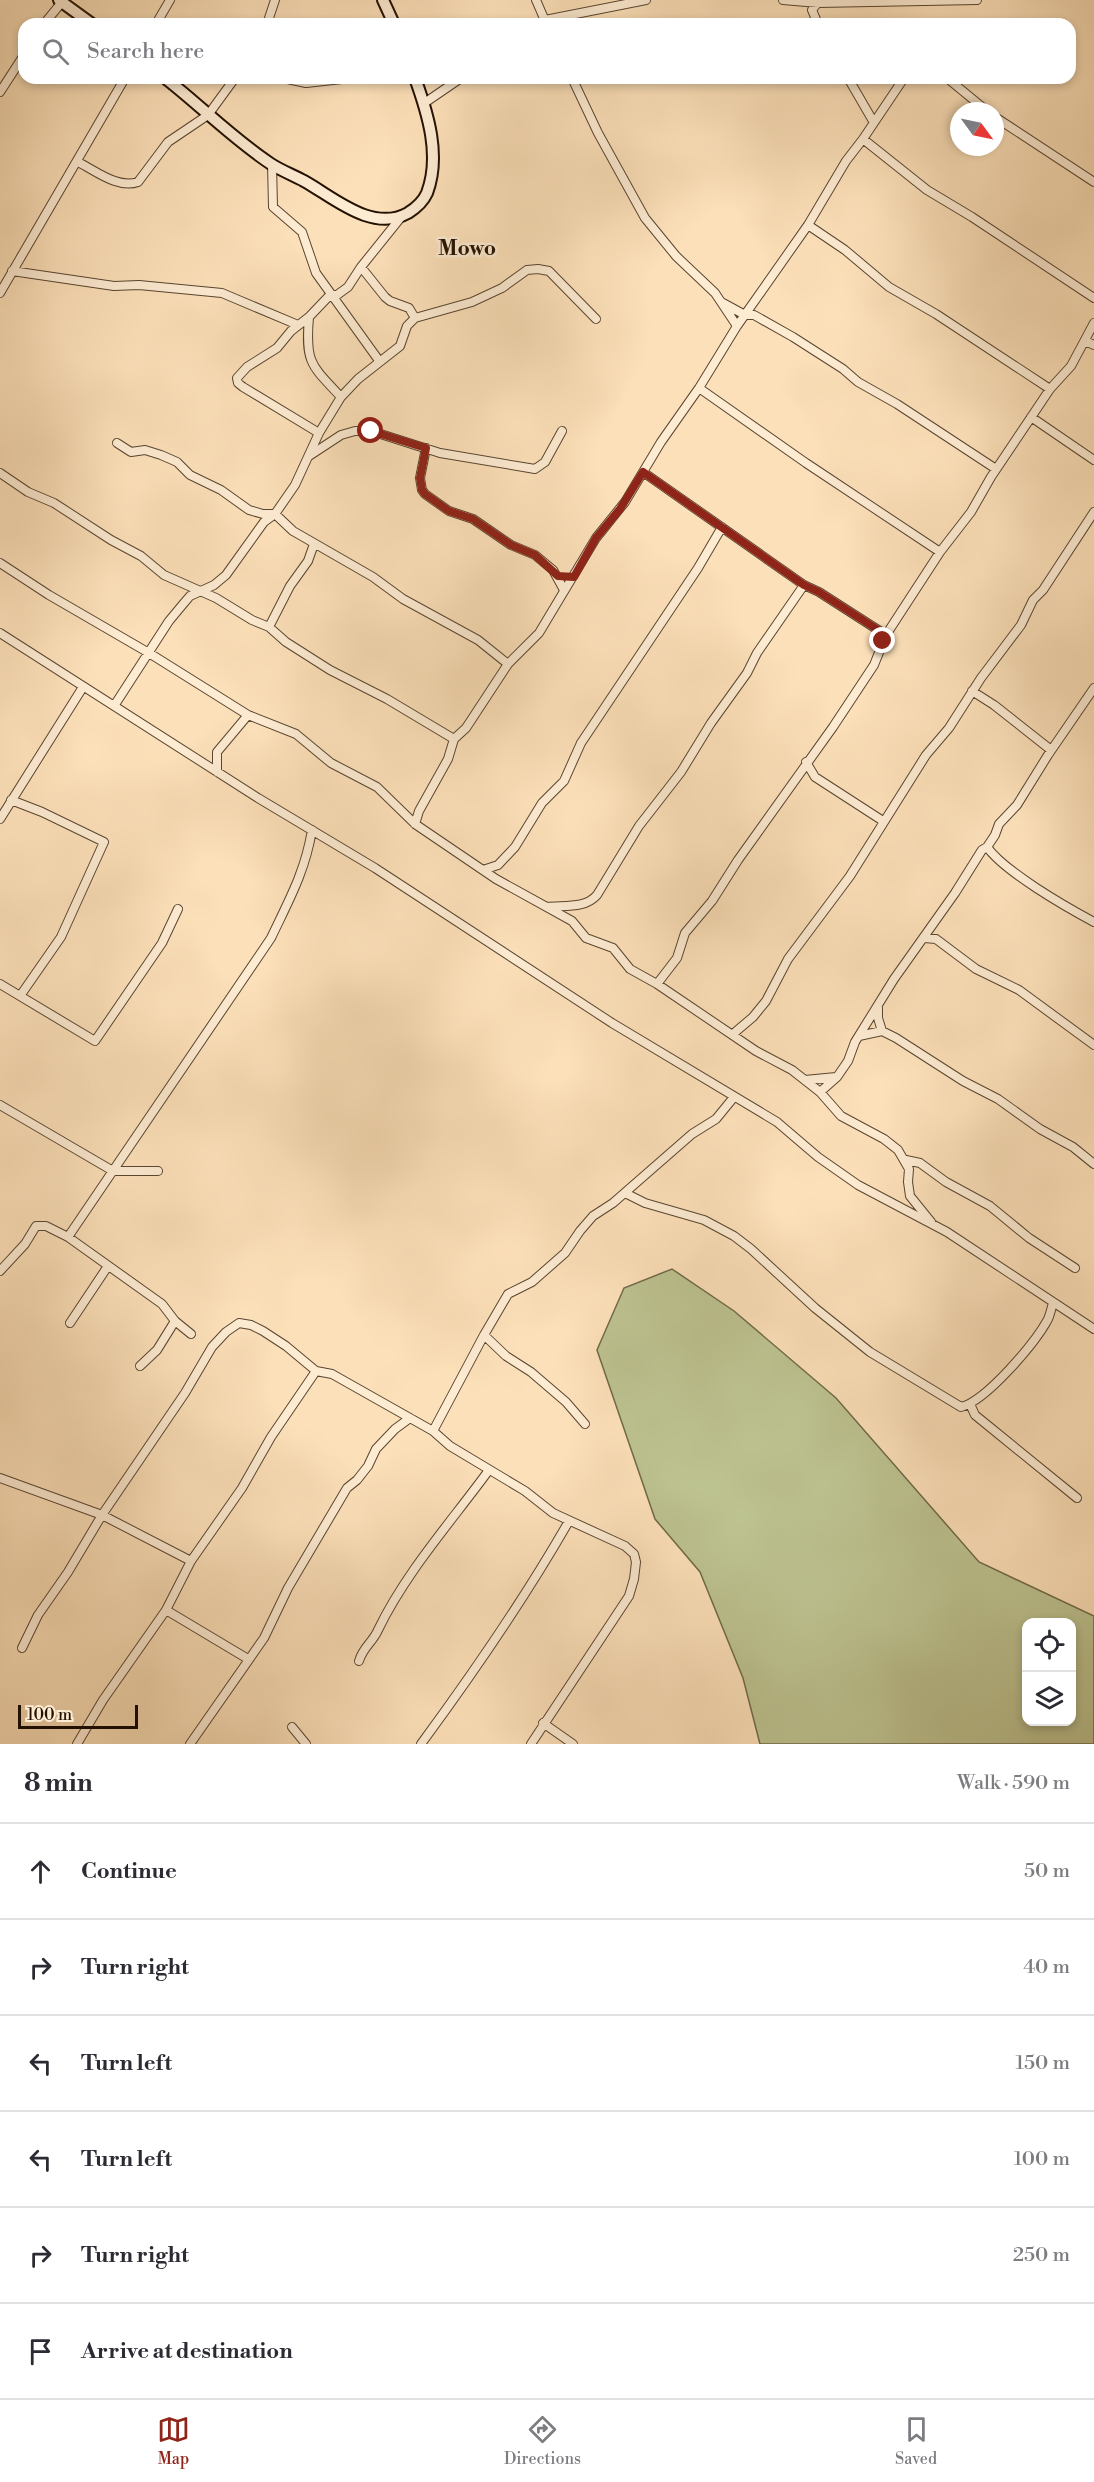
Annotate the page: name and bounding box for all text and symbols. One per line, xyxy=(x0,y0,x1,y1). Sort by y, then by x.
search box xyxy=(18,18,1076,84)
icon: search xyxy=(39,35,72,68)
text: Search here xyxy=(87,38,204,65)
north arrow xyxy=(950,102,1004,156)
district label: Mowo xyxy=(438,236,496,262)
route start xyxy=(357,417,383,443)
route end xyxy=(869,627,895,653)
map controls xyxy=(1022,1618,1076,1726)
button: locate xyxy=(1022,1618,1076,1672)
button: layers xyxy=(1022,1672,1076,1726)
scale bar xyxy=(18,1702,138,1730)
text: 100 m xyxy=(27,1705,72,1725)
text: 8 min xyxy=(24,1767,93,1799)
text: Walk · 590 m xyxy=(957,1771,1070,1796)
icon: ahead xyxy=(24,1855,57,1888)
text: Continue xyxy=(81,1858,177,1885)
text: 50 m xyxy=(1024,1859,1070,1884)
icon: right xyxy=(24,1951,57,1984)
text: Turn right xyxy=(81,1954,189,1981)
text: 40 m xyxy=(1023,1955,1070,1980)
icon: left xyxy=(24,2047,57,2080)
text: Turn left xyxy=(81,2050,172,2077)
text: 150 m xyxy=(1015,2051,1070,2076)
icon: left xyxy=(24,2143,57,2176)
text: Turn left xyxy=(81,2146,172,2173)
text: 100 m xyxy=(1014,2147,1070,2172)
icon: right xyxy=(24,2239,57,2272)
text: Turn right xyxy=(81,2242,189,2269)
text: 250 m xyxy=(1013,2243,1070,2268)
icon: arrive xyxy=(24,2335,57,2368)
text: Arrive at destination xyxy=(81,2338,293,2365)
tab: Map xyxy=(157,2413,190,2469)
tab: Directions xyxy=(504,2413,581,2469)
tab: Saved xyxy=(895,2413,937,2469)

